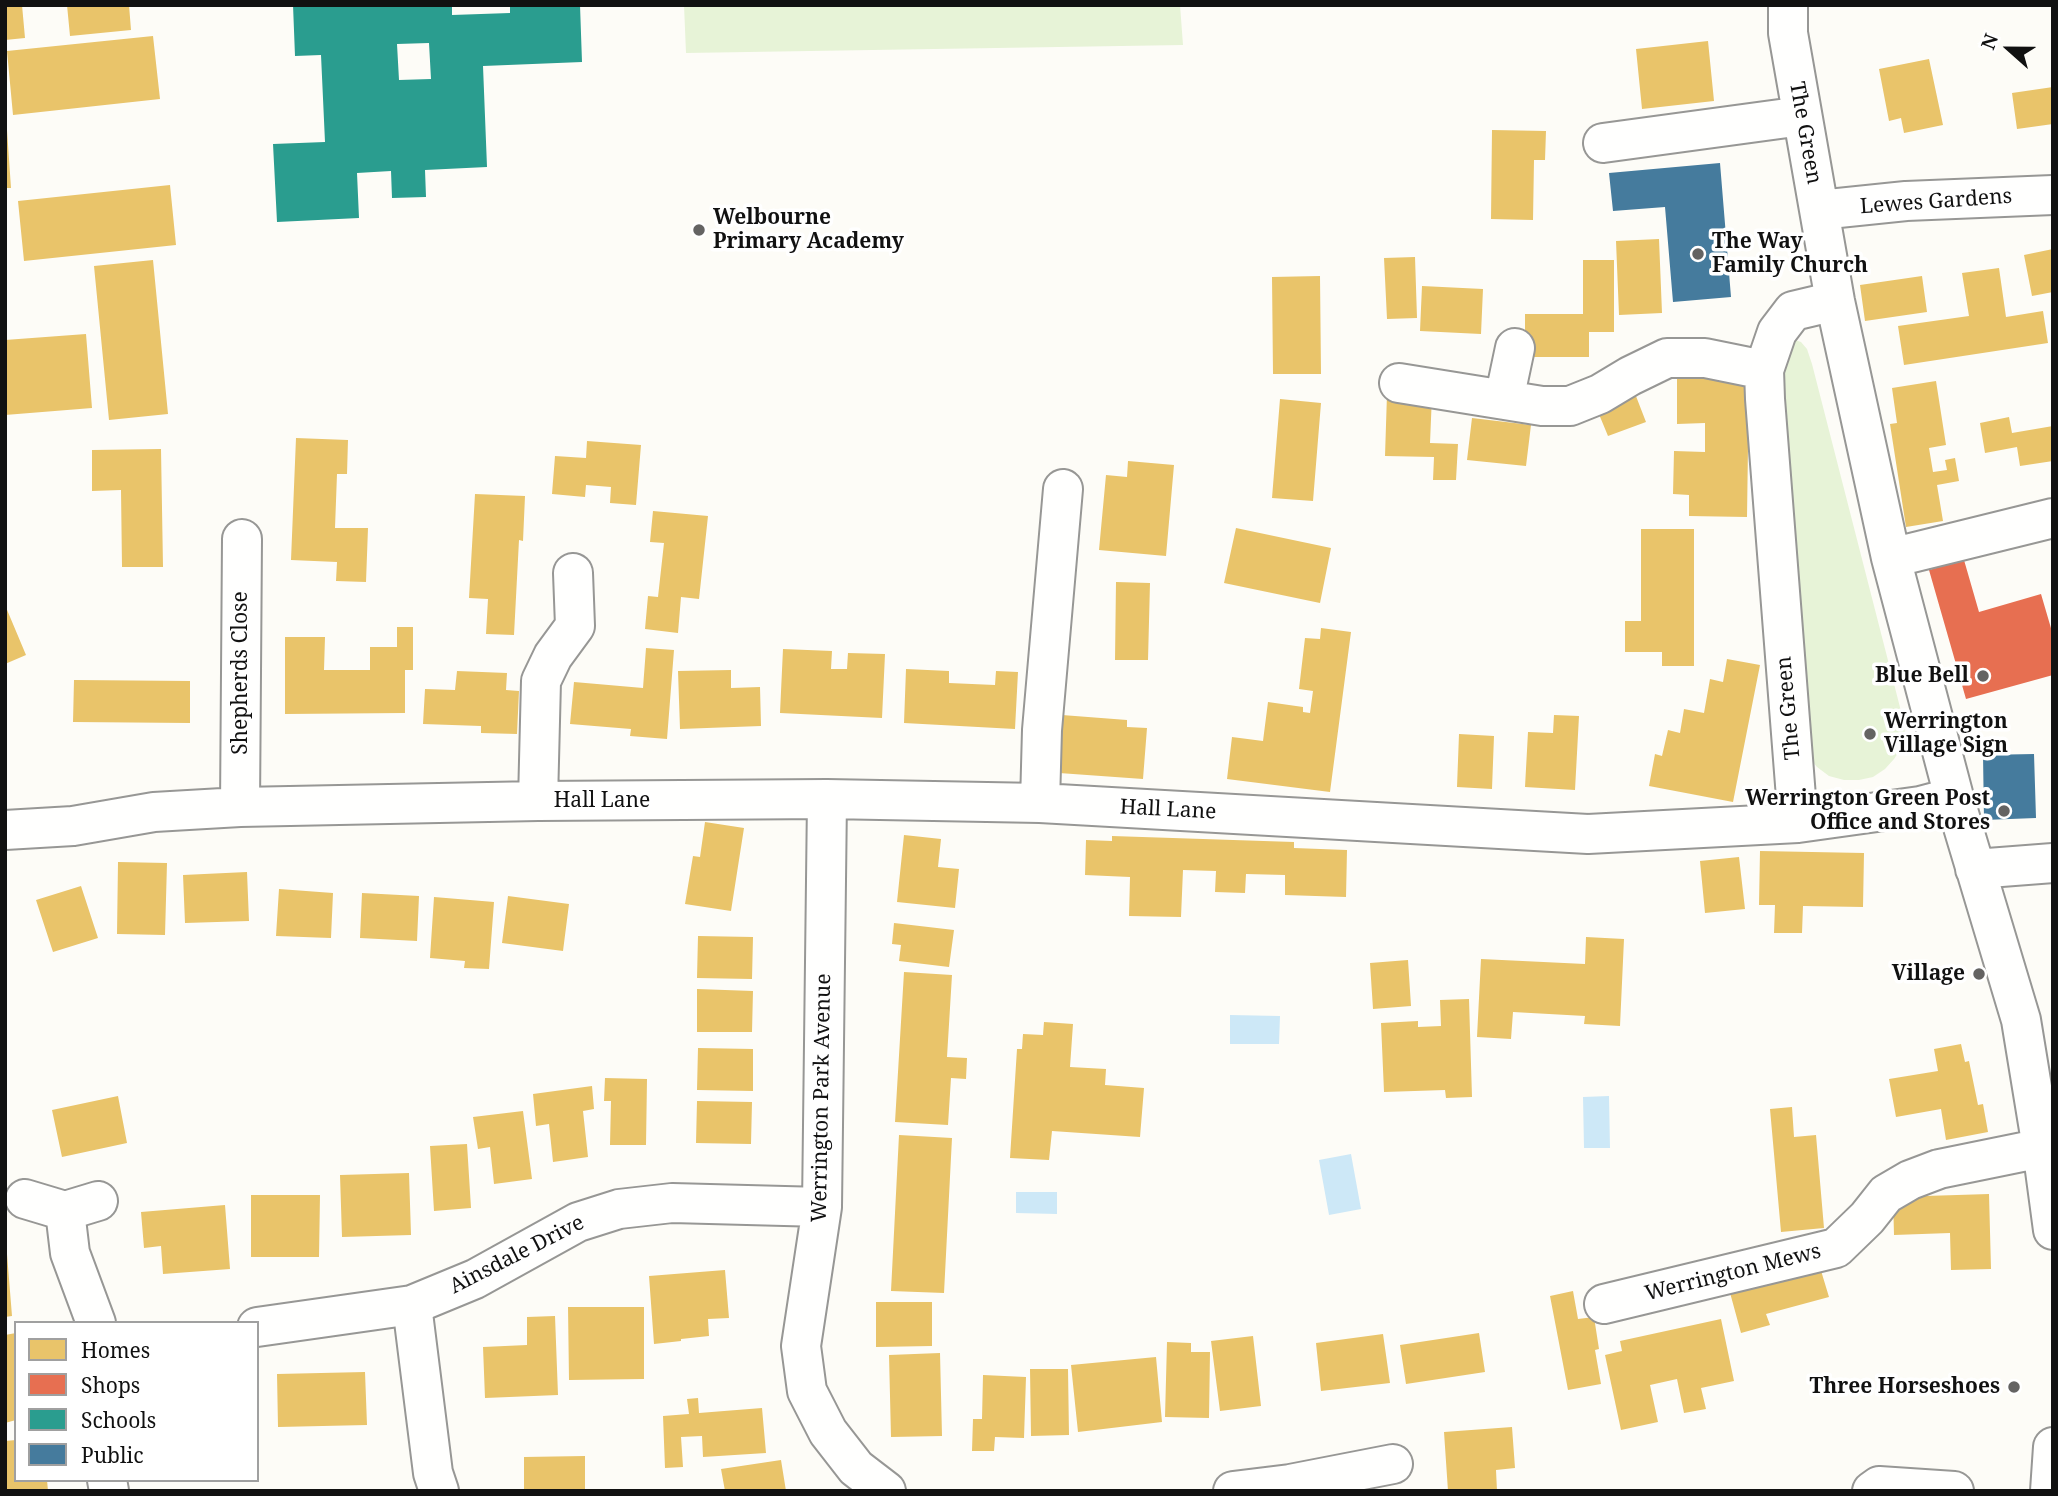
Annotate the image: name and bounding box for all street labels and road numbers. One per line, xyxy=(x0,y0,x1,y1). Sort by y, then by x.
street label: The Green xyxy=(1784,80,1826,186)
street label: Lewes Gardens xyxy=(1859,184,2013,220)
street label: Shepherds Close xyxy=(228,591,254,755)
street label: The Green xyxy=(1772,655,1806,761)
street label: Hall Lane xyxy=(554,788,650,814)
street label: Hall Lane xyxy=(1119,795,1217,825)
street label: Werrington Park Avenue xyxy=(807,973,837,1223)
street label: Ainsdale Drive xyxy=(445,1210,589,1300)
street label: Werrington Mews xyxy=(1642,1239,1824,1307)

